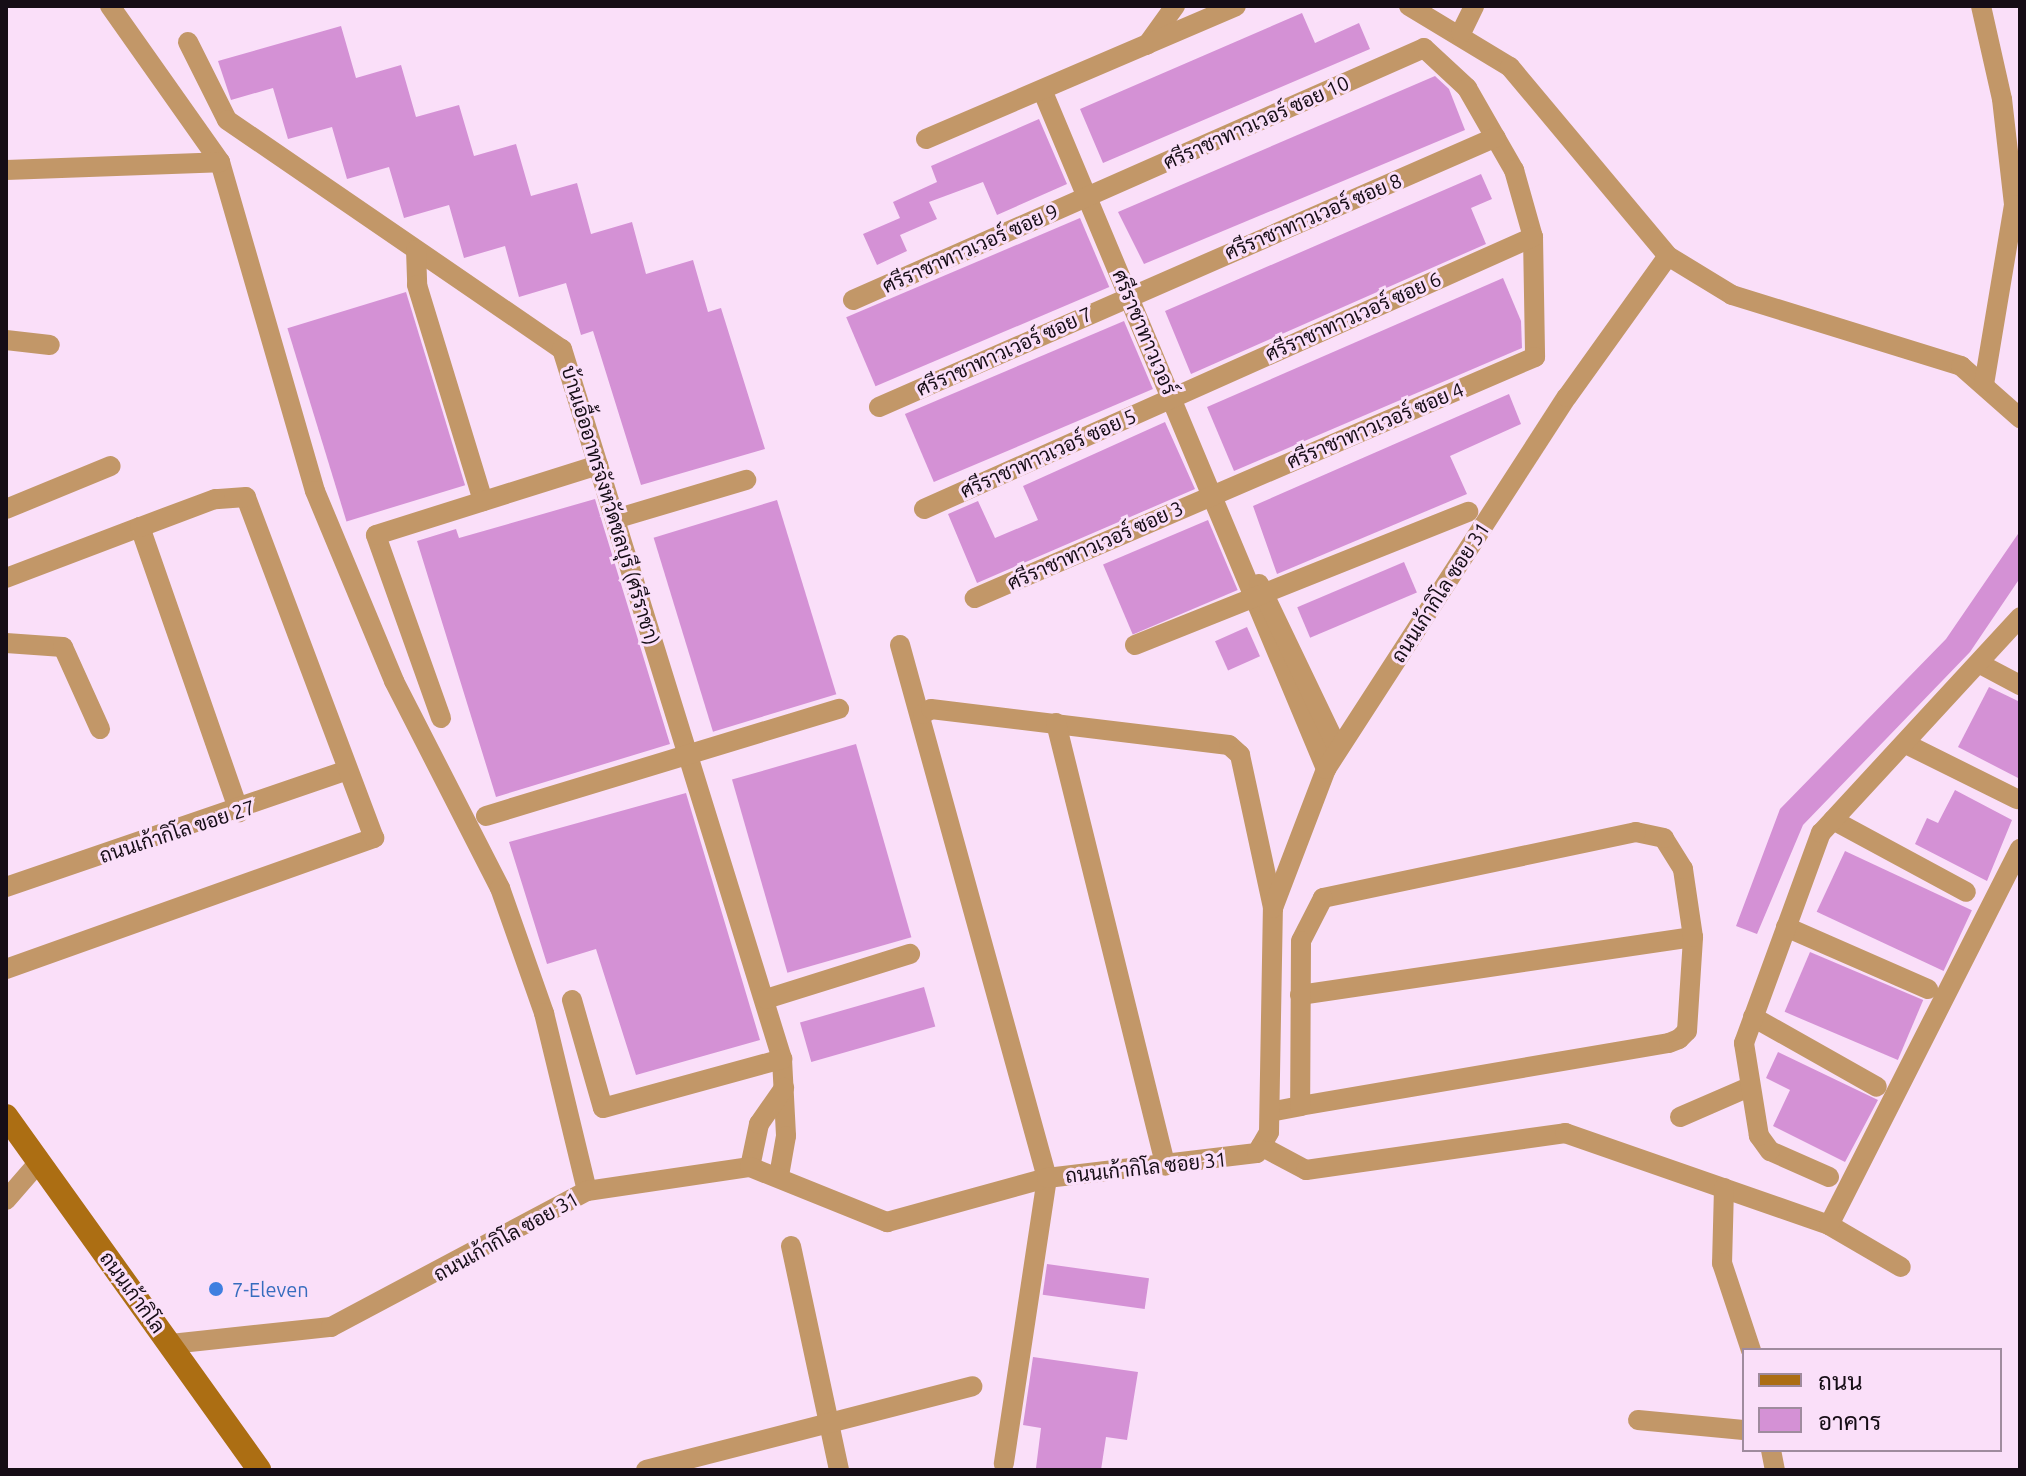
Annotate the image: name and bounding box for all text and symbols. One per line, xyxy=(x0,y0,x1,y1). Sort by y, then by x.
street label: ศรีราชาทาวเวอร์ ซอย 10 xyxy=(1159,70,1353,174)
street label: ศรีราชาทาวเวอร์ ซอย 8 xyxy=(1221,168,1405,264)
street label: ศรีราชาทาวเวอร์ ซอย 9 xyxy=(878,198,1062,298)
street label: ศรีราชาทาวเวอร์ xyxy=(1108,266,1182,398)
street label: ศรีราชาทาวเวอร์ ซอย 6 xyxy=(1261,266,1445,366)
street label: ศรีราชาทาวเวอร์ ซอย 7 xyxy=(912,301,1096,401)
street label: บ้านเอื้ออาทรจังหวัดชลบุรี (ศรีราชา) xyxy=(557,363,665,647)
street label: ศรีราชาทาวเวอร์ ซอย 4 xyxy=(1283,377,1467,473)
street label: ศรีราชาทาวเวอร์ ซอย 5 xyxy=(956,403,1140,503)
street label: ศรีราชาทาวเวอร์ ซอย 3 xyxy=(1003,495,1187,595)
street label: ถนนเก้ากิโล ซอย 31 xyxy=(1386,517,1494,667)
street label: ถนนเก้ากิโล ขอย 27 xyxy=(96,795,258,867)
street label: ถนนเก้ากิโล ซอย 31 xyxy=(1064,1147,1228,1187)
street label: ถนนเก้ากิโล ซอย 31 xyxy=(429,1186,583,1286)
street label: ถนนเก้ากิโล xyxy=(95,1246,171,1338)
place label: 7-Eleven xyxy=(232,1277,309,1301)
marker: 7-Eleven xyxy=(207,1280,225,1298)
legend xyxy=(1742,1348,2002,1452)
text: ถนน xyxy=(1818,1368,1863,1395)
text: อาคาร xyxy=(1818,1408,1881,1435)

